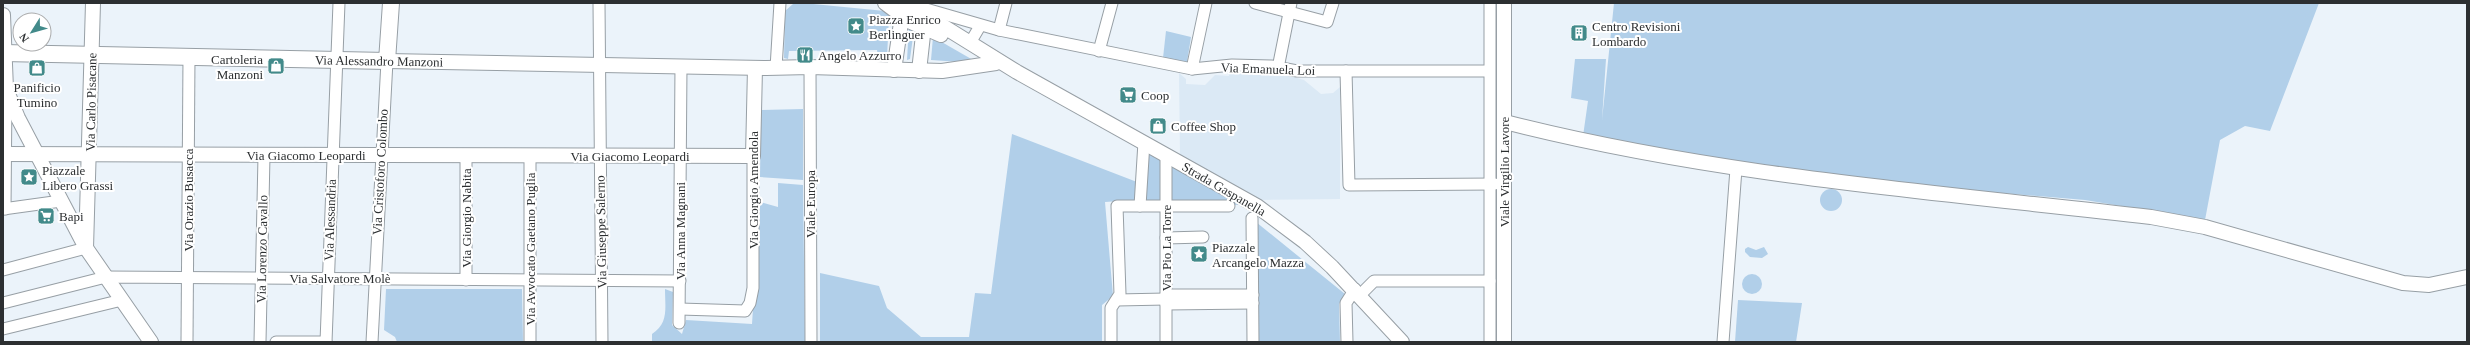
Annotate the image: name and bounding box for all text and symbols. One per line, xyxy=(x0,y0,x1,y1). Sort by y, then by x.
north arrow xyxy=(12,12,52,52)
place label: Piazza Enrico Berlinguer xyxy=(869,12,941,42)
place icon: Piazza Enrico Berlinguer xyxy=(846,16,866,36)
place label: Centro Revisioni Lombardo xyxy=(1592,19,1681,49)
building icon: Centro Revisioni Lombardo xyxy=(1569,23,1589,43)
text: N xyxy=(17,31,31,45)
restaurant icon: Angelo Azzurro xyxy=(795,45,815,65)
place label: Angelo Azzurro xyxy=(818,48,901,63)
street label: Via Carlo Pisacane xyxy=(83,52,99,152)
place label: Cartoleria Manzoni xyxy=(211,52,263,82)
street label: Via Alessandro Manzoni xyxy=(315,52,444,70)
shop icon: Cartoleria Manzoni xyxy=(266,56,286,76)
shop icon: Panificio Tumino xyxy=(27,58,47,78)
street label: Via Emanuela Loi xyxy=(1221,60,1316,78)
place label: Panificio Tumino xyxy=(14,80,60,110)
supermarket icon: Coop xyxy=(1118,85,1138,105)
place label: Coop xyxy=(1141,88,1169,103)
street label: Via Cristoforo Colombo xyxy=(369,109,391,235)
shop icon: Coffee Shop xyxy=(1148,116,1168,136)
street label: Viale Virgilio Lavore xyxy=(1497,116,1512,227)
place label: Coffee Shop xyxy=(1171,119,1236,134)
street label: Via Giorgio Amendola xyxy=(746,131,761,249)
street label: Via Orazio Busacca xyxy=(181,148,196,252)
street label: Via Giacomo Leopardi xyxy=(246,148,366,163)
street label: Via Giacomo Leopardi xyxy=(570,149,690,164)
street label: Strada Gaspanella xyxy=(1179,159,1269,219)
place label: Piazzale Libero Grassi xyxy=(42,163,114,193)
place icon: Piazzale Libero Grassi xyxy=(19,167,39,187)
street label: Via Giorgio Nabita xyxy=(459,168,474,268)
street label: Viale Europa xyxy=(803,170,818,238)
street label: Via Avvocato Gaetano Puglia xyxy=(523,172,538,326)
street label: Via Giuseppe Salerno xyxy=(593,175,609,289)
street label: Via Alessandria xyxy=(321,179,339,261)
street label: Via Anna Magnani xyxy=(673,182,688,280)
street label: Via Lorenzo Cavallo xyxy=(254,195,270,303)
street label: Via Pio La Torre xyxy=(1159,205,1174,291)
supermarket icon: Bapi xyxy=(36,206,56,226)
place label: Bapi xyxy=(59,209,84,224)
place label: Piazzale Arcangelo Mazza xyxy=(1212,240,1304,270)
place icon: Piazzale Arcangelo Mazza xyxy=(1189,244,1209,264)
street label: Via Salvatore Molè xyxy=(289,271,391,286)

